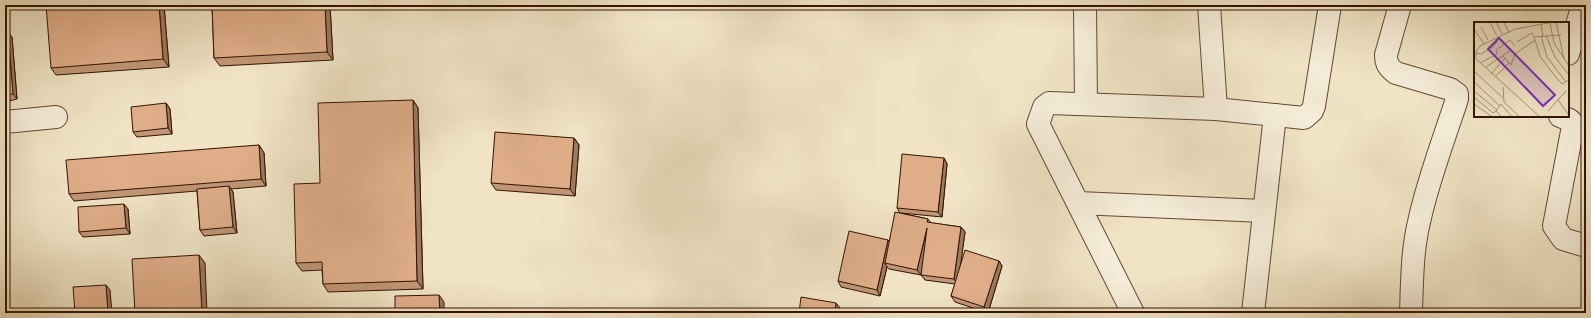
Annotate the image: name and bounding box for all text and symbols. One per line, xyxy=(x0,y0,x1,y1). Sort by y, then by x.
inset map xyxy=(1474,22,1569,117)

